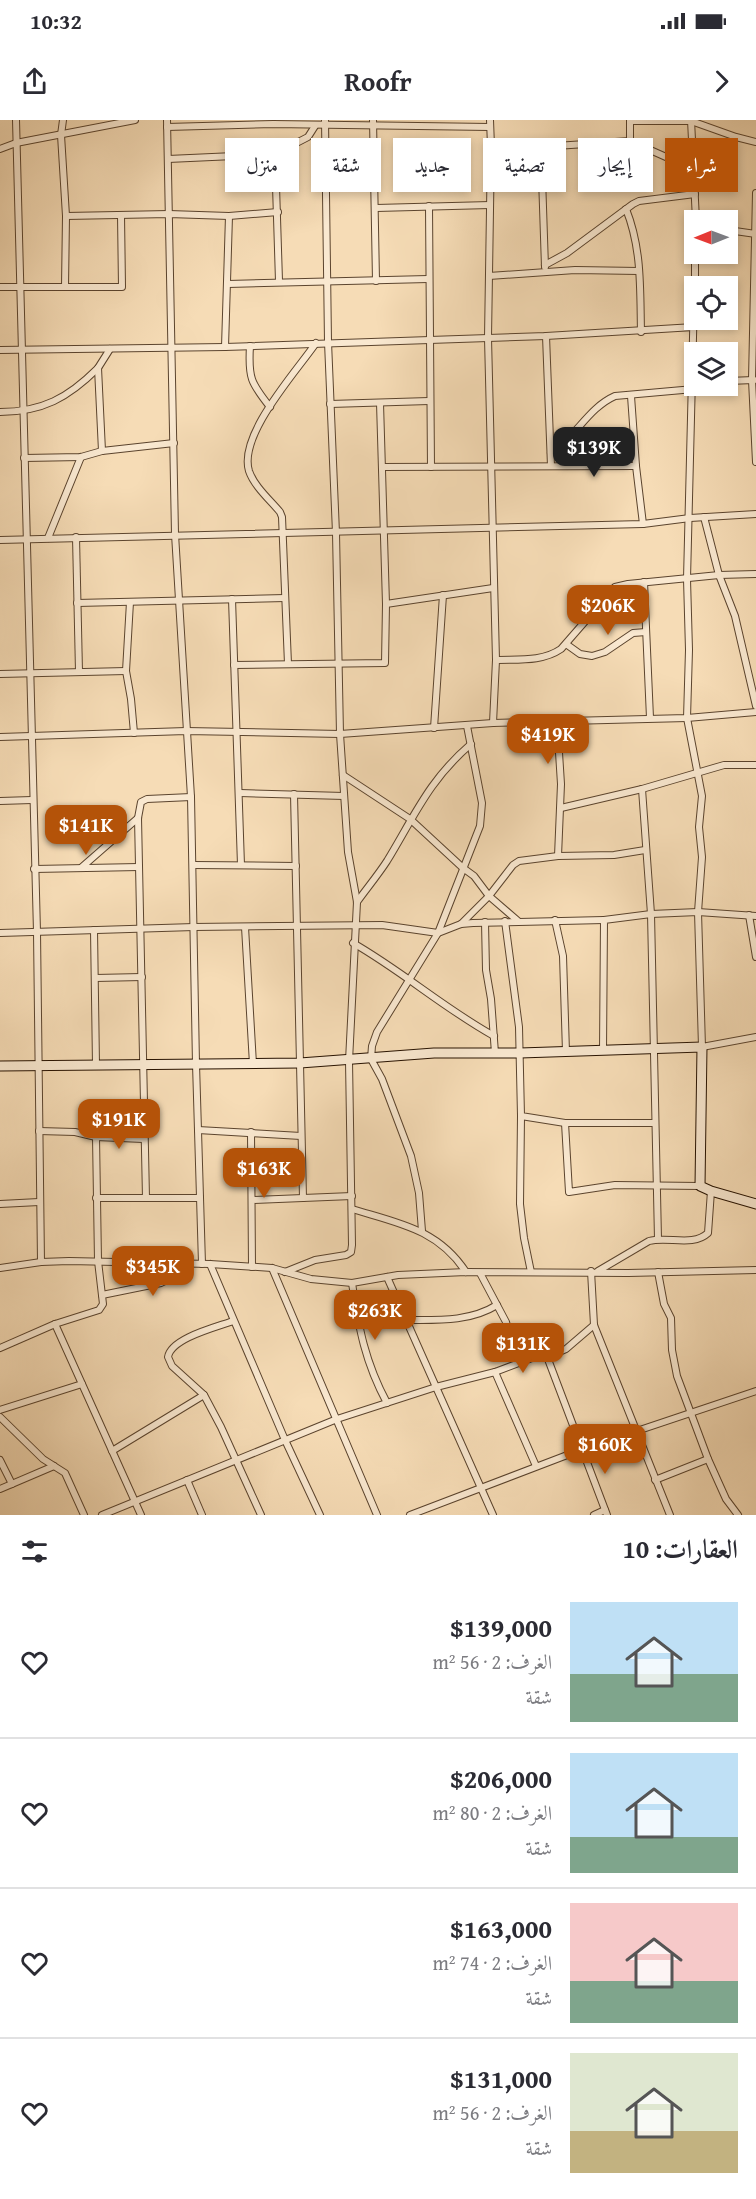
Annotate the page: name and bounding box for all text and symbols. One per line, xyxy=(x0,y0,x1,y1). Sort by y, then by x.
text: 10:32 xyxy=(30,5,82,37)
text: Roofr xyxy=(344,61,412,101)
icon: share xyxy=(18,65,51,98)
icon: forward xyxy=(705,65,738,98)
chip: منزل xyxy=(225,138,299,192)
chip: شقة xyxy=(311,138,381,192)
chip: جديد xyxy=(393,138,471,192)
chip: تصفية xyxy=(483,138,566,192)
chip: إيجار xyxy=(578,138,653,192)
chip: شراء xyxy=(665,138,738,192)
north arrow xyxy=(684,210,738,264)
map controls xyxy=(684,210,738,396)
button: locate xyxy=(684,276,738,330)
button: layers xyxy=(684,342,738,396)
pin: $139K xyxy=(552,427,636,478)
text: $139K xyxy=(567,432,621,461)
pin: $206K xyxy=(566,585,650,636)
text: $206K xyxy=(581,590,635,619)
pin: $419K xyxy=(506,714,590,765)
text: $419K xyxy=(521,719,575,748)
pin: $141K xyxy=(44,805,128,856)
text: $141K xyxy=(59,810,113,839)
pin: $191K xyxy=(77,1099,161,1150)
text: $191K xyxy=(92,1104,146,1133)
pin: $163K xyxy=(222,1148,306,1199)
text: $163K xyxy=(237,1153,291,1182)
pin: $345K xyxy=(111,1246,195,1297)
text: $345K xyxy=(126,1251,180,1280)
pin: $263K xyxy=(333,1290,417,1341)
text: $263K xyxy=(348,1295,402,1324)
pin: $131K xyxy=(481,1323,565,1374)
text: $131K xyxy=(496,1328,550,1357)
pin: $160K xyxy=(563,1424,647,1475)
text: $160K xyxy=(578,1429,632,1458)
text: العقارات: 10 xyxy=(622,1529,738,1568)
icon: filters xyxy=(18,1535,51,1568)
text: $139,000 xyxy=(450,1608,552,1647)
icon: home xyxy=(618,1626,690,1698)
icon: heart xyxy=(18,1646,51,1679)
text: الغرف: 2 · 56 m² xyxy=(433,1647,552,1676)
text: شقة xyxy=(526,1682,552,1711)
text: $206,000 xyxy=(450,1759,552,1798)
icon: home xyxy=(618,1777,690,1849)
icon: heart xyxy=(18,1797,51,1830)
text: الغرف: 2 · 80 m² xyxy=(433,1798,552,1827)
text: شقة xyxy=(526,1833,552,1862)
text: $163,000 xyxy=(450,1909,552,1948)
icon: home xyxy=(618,1927,690,1999)
icon: heart xyxy=(18,1947,51,1980)
text: الغرف: 2 · 74 m² xyxy=(433,1948,552,1977)
text: شقة xyxy=(526,1983,552,2012)
text: $131,000 xyxy=(450,2059,552,2098)
icon: home xyxy=(618,2077,690,2149)
icon: heart xyxy=(18,2097,51,2130)
text: الغرف: 2 · 56 m² xyxy=(433,2098,552,2127)
text: شقة xyxy=(526,2133,552,2162)

